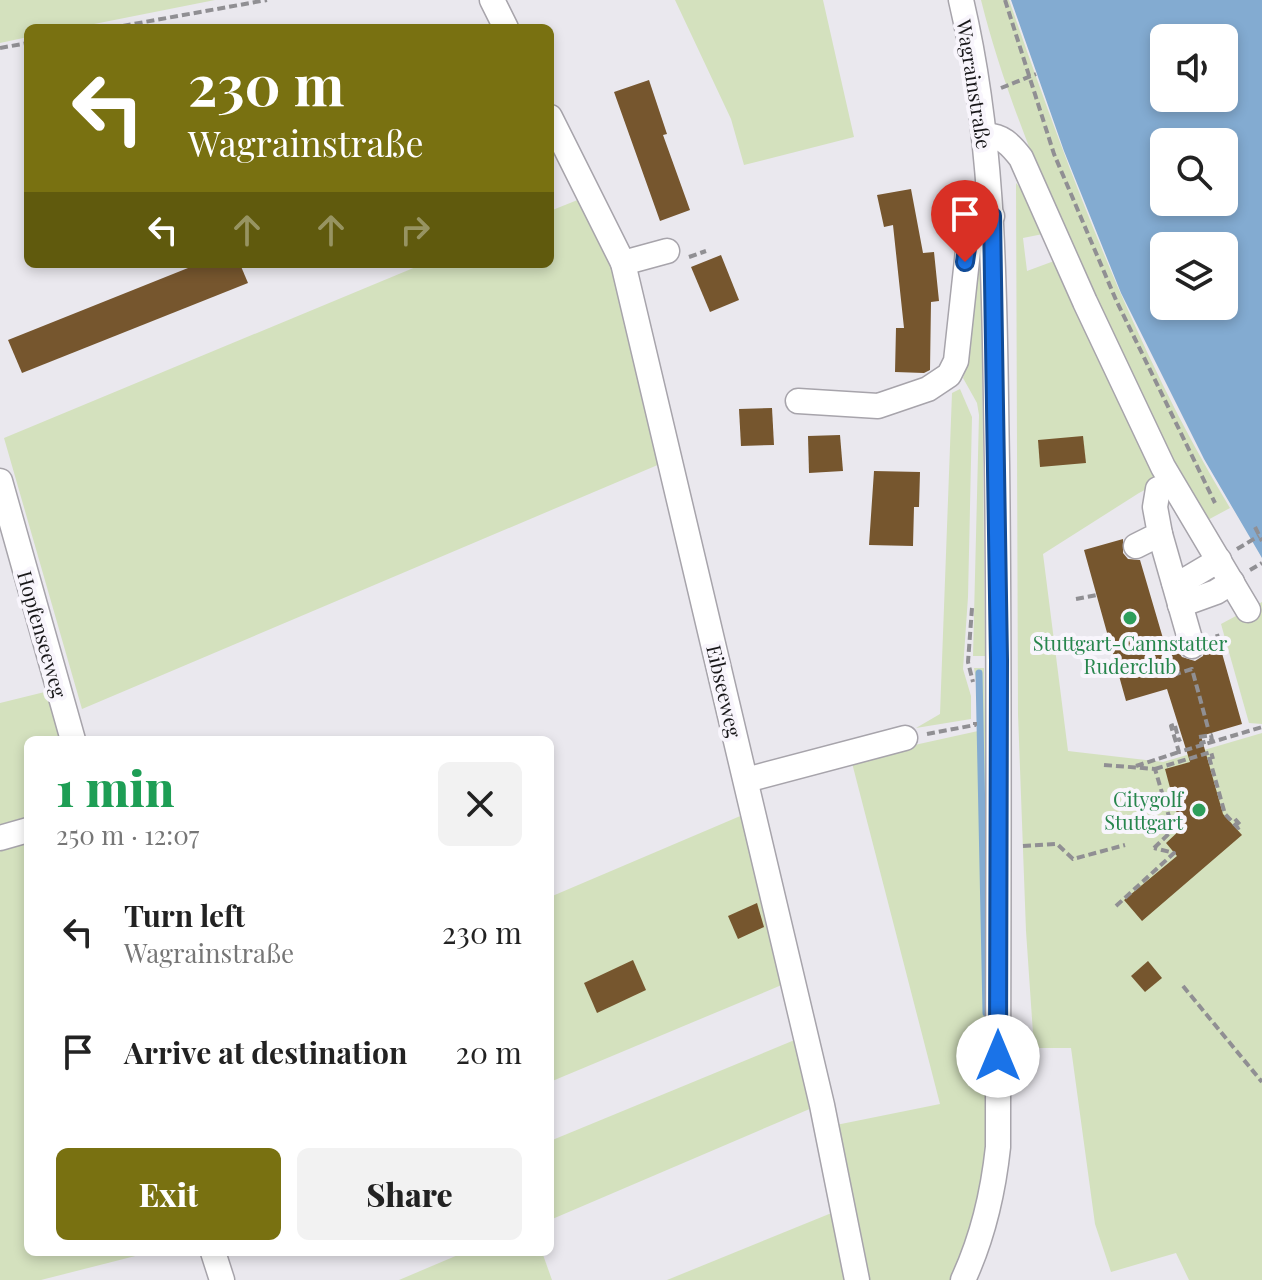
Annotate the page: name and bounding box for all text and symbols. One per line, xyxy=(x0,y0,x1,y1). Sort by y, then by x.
street label: Wagrainstraße xyxy=(951,16,999,151)
map controls xyxy=(1150,24,1238,320)
button: sound xyxy=(1150,24,1238,112)
text: 230 m xyxy=(188,46,344,121)
icon: left xyxy=(56,56,160,160)
text: Wagrainstraße xyxy=(188,118,424,166)
button: search xyxy=(1150,128,1238,216)
pin xyxy=(931,180,999,262)
icon: arrive xyxy=(943,192,987,236)
icon: left xyxy=(141,208,185,252)
icon: ahead xyxy=(225,208,269,252)
icon: ahead xyxy=(309,208,353,252)
icon: right xyxy=(393,208,437,252)
button: layers xyxy=(1150,232,1238,320)
street label: Hopfenseeweg xyxy=(12,567,74,701)
marker: Stuttgart-Cannstatter Ruderclub xyxy=(1121,609,1139,627)
place label: Stuttgart-Cannstatter Ruderclub xyxy=(1033,629,1227,679)
street label: Eibseeweg xyxy=(701,642,749,740)
text: 1 min xyxy=(56,755,174,819)
button: close xyxy=(438,762,522,846)
place label: Citygolf Stuttgart xyxy=(1104,785,1184,835)
marker: Citygolf Stuttgart xyxy=(1190,801,1208,819)
text: 250 m · 12:07 xyxy=(56,817,199,852)
text: Turn left xyxy=(124,895,245,935)
icon: left xyxy=(56,910,100,954)
text: 230 m xyxy=(442,912,522,952)
text: Wagrainstraße xyxy=(124,935,294,970)
position arrow xyxy=(956,1014,1040,1098)
icon: arrive xyxy=(56,1030,100,1074)
text: Arrive at destination xyxy=(124,1032,407,1072)
text: 20 m xyxy=(456,1032,522,1072)
button: Exit xyxy=(56,1148,281,1240)
button: Share xyxy=(297,1148,522,1240)

